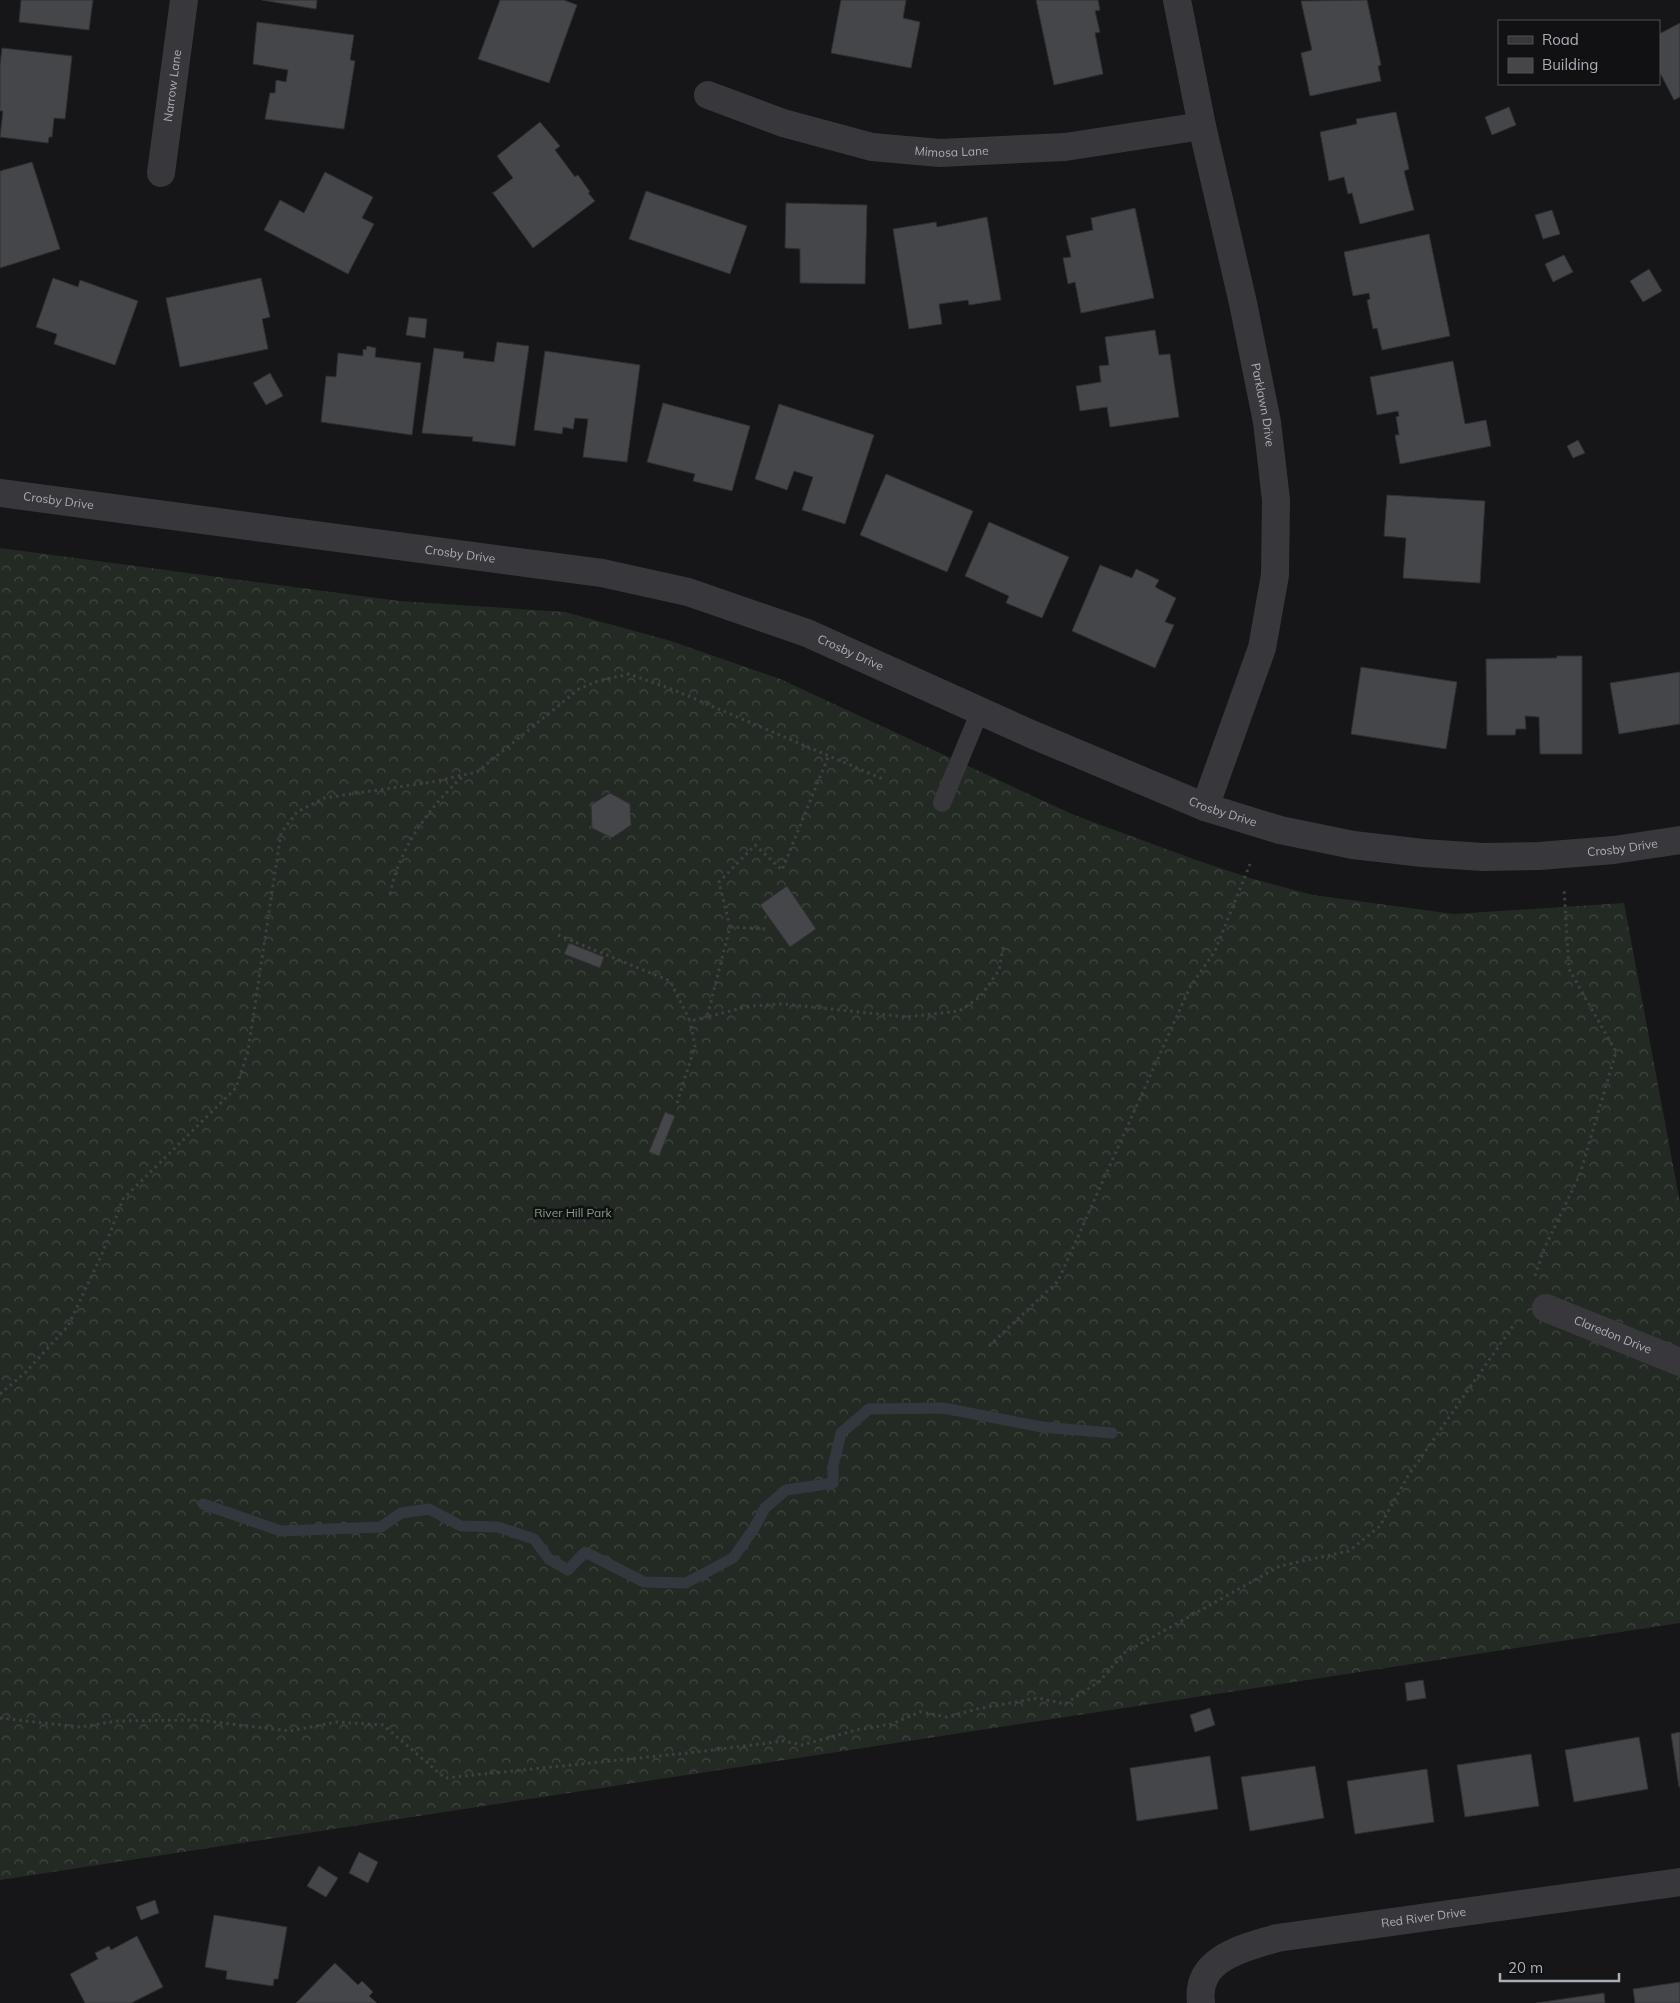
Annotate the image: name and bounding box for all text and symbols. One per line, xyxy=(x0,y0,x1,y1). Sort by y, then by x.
legend xyxy=(1498,20,1660,85)
text: Road xyxy=(1542,30,1579,49)
street label: Narrow Lane xyxy=(160,49,184,123)
text: Building xyxy=(1542,55,1598,74)
street label: Mimosa Lane xyxy=(914,143,989,160)
street label: Parklawn Drive xyxy=(1248,362,1278,448)
street label: Crosby Drive xyxy=(22,488,95,512)
street label: Crosby Drive xyxy=(424,542,496,566)
street label: Crosby Drive xyxy=(815,631,886,674)
street label: Crosby Drive xyxy=(1186,793,1259,829)
street label: Crosby Drive xyxy=(1587,835,1659,859)
park label: River Hill Park xyxy=(534,1205,613,1220)
street label: Claredon Drive xyxy=(1572,1312,1654,1357)
street label: Red River Drive xyxy=(1380,1904,1467,1930)
scale bar xyxy=(1500,1950,1619,1982)
text: 20 m xyxy=(1508,1958,1543,1977)

